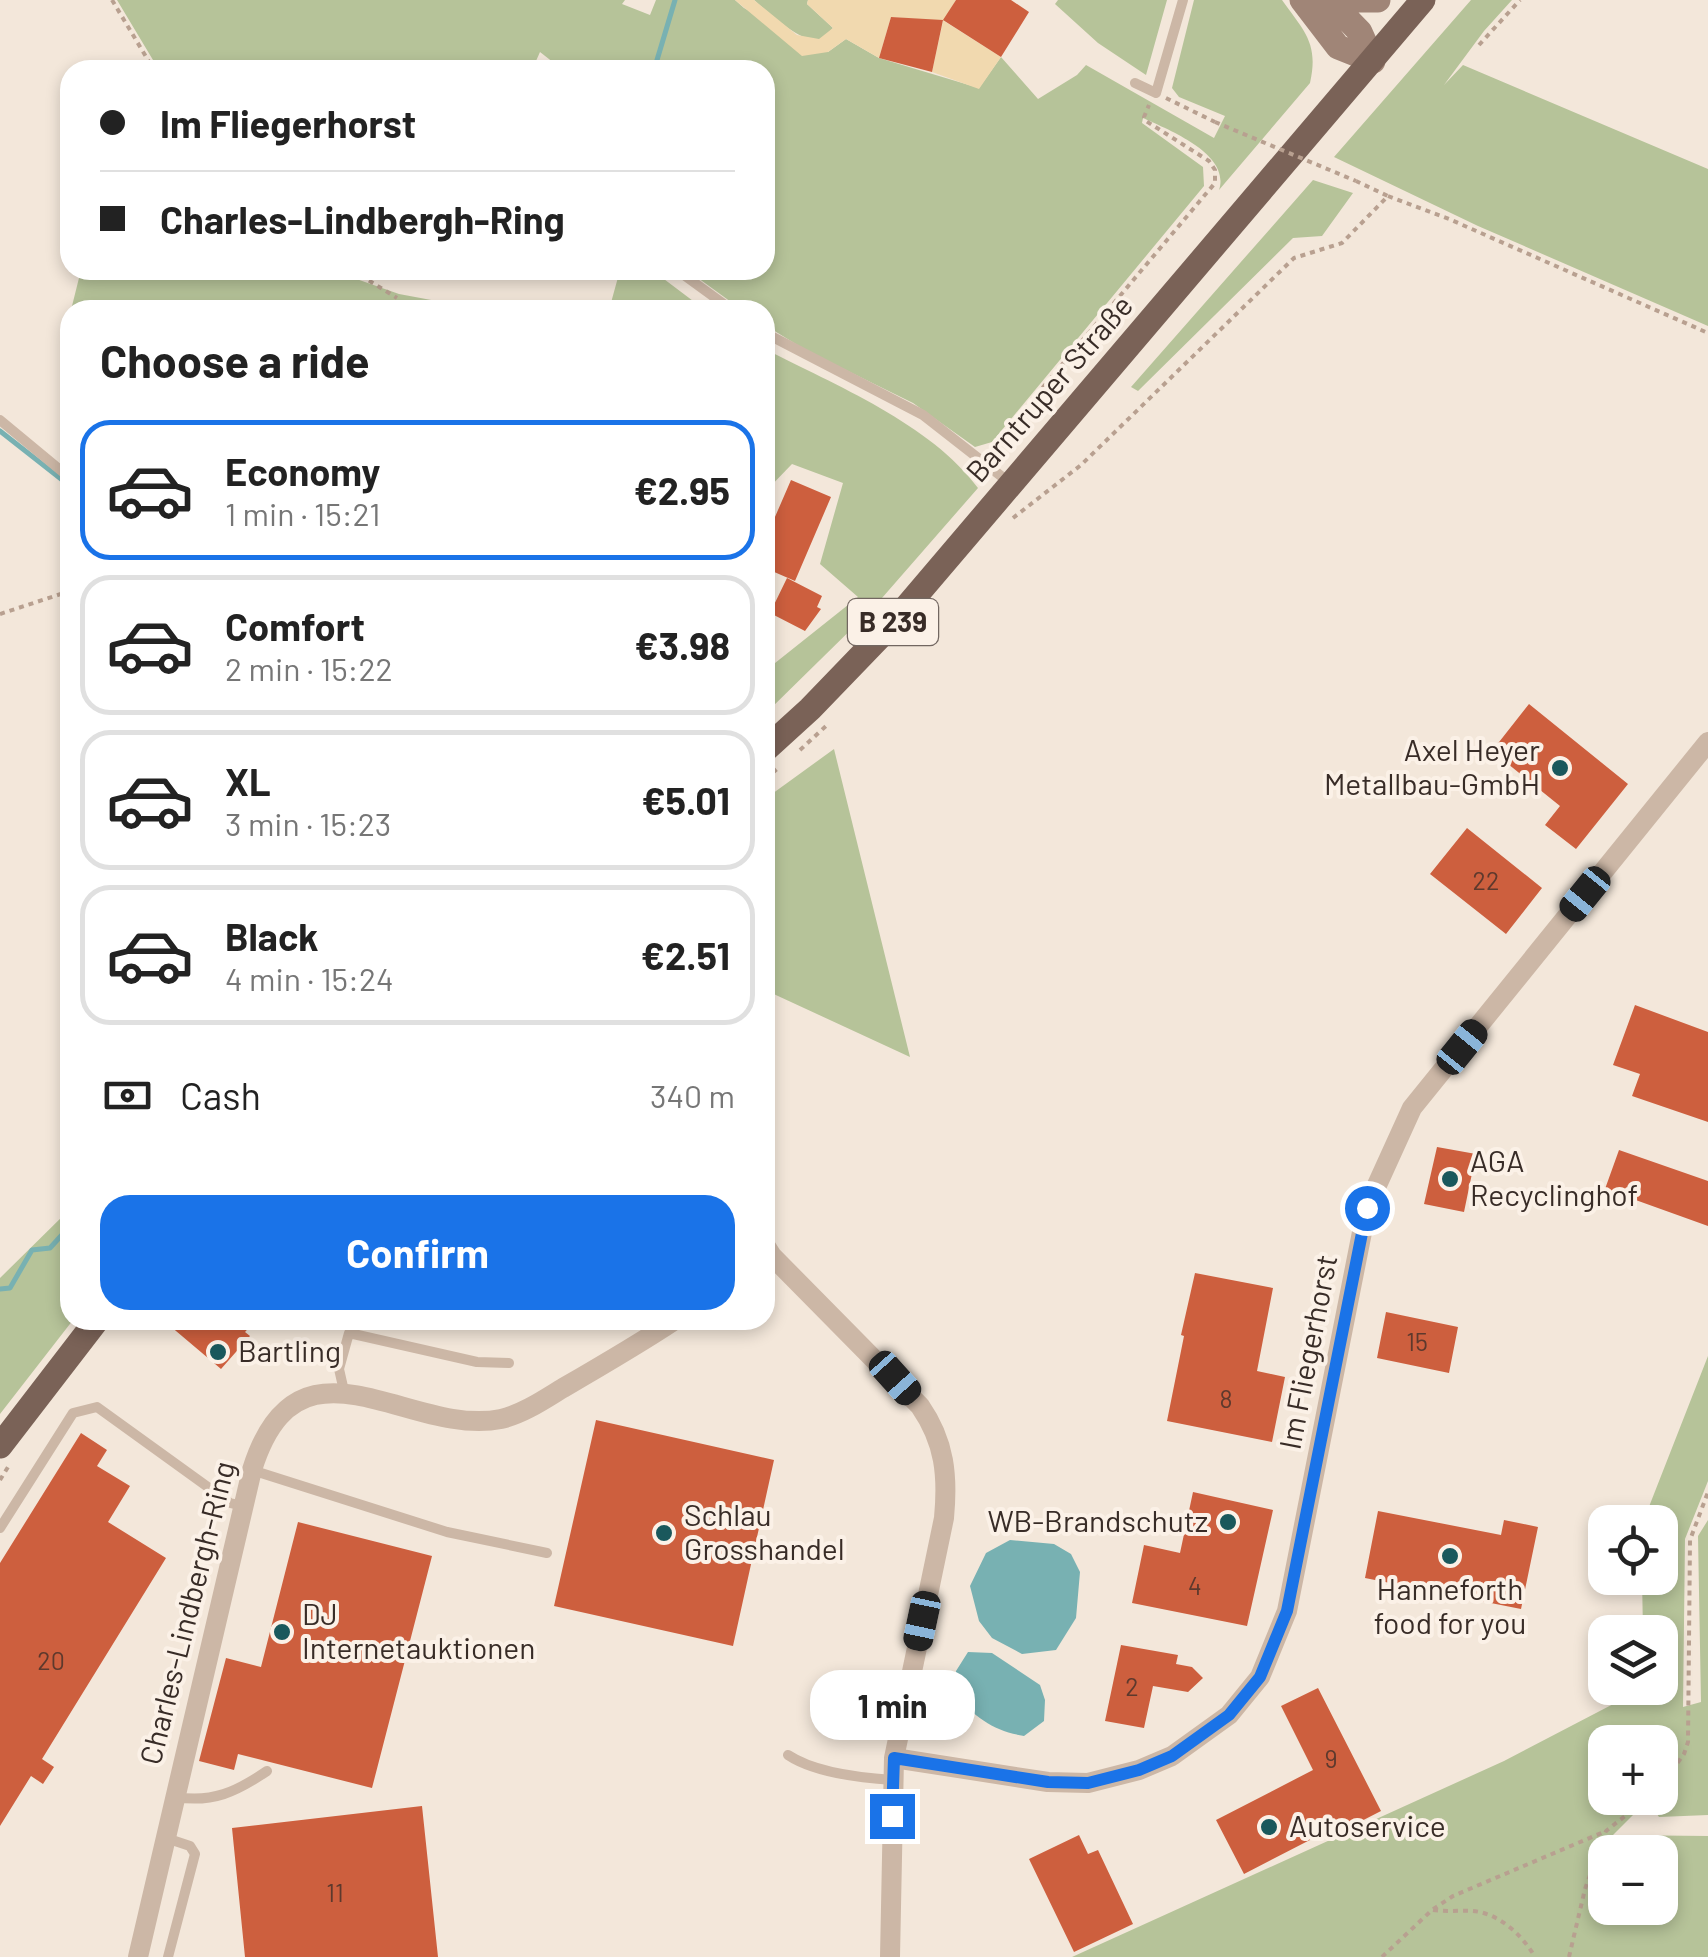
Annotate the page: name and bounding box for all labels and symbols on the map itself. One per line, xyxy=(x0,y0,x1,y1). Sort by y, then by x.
street label: Barntruper Straße xyxy=(958,287,1139,488)
road number: B 239 xyxy=(848,599,938,645)
place label: Axel Heyer Metallbau-GmbH xyxy=(1324,731,1540,801)
marker: Axel Heyer Metallbau-GmbH xyxy=(1549,757,1571,779)
car xyxy=(1554,861,1616,927)
house number: 22 xyxy=(1473,865,1499,895)
car xyxy=(1431,1014,1493,1080)
place label: AGA Recyclinghof xyxy=(1470,1142,1638,1212)
marker: AGA Recyclinghof xyxy=(1439,1168,1461,1190)
route start xyxy=(1345,1186,1390,1231)
street label: Im Fliegerhorst xyxy=(1271,1251,1344,1452)
house number: 15 xyxy=(1406,1326,1428,1356)
place label: Bartling xyxy=(238,1332,341,1368)
marker: Bartling xyxy=(207,1341,229,1363)
car xyxy=(864,1346,926,1410)
house number: 8 xyxy=(1219,1383,1233,1413)
street label: Charles-Lindbergh-Ring xyxy=(131,1457,241,1768)
place label: Schlau Grosshandel xyxy=(684,1496,845,1566)
place label: WB-Brandschutz xyxy=(988,1502,1208,1538)
marker: WB-Brandschutz xyxy=(1217,1511,1239,1533)
marker: Schlau Grosshandel xyxy=(653,1522,675,1544)
marker: Hanneforth food for you xyxy=(1439,1545,1461,1567)
house number: 4 xyxy=(1188,1570,1202,1600)
place label: Hanneforth food for you xyxy=(1374,1570,1526,1640)
car xyxy=(901,1589,943,1653)
place label: DJ Internetauktionen xyxy=(302,1595,535,1665)
marker: DJ Internetauktionen xyxy=(271,1621,293,1643)
house number: 20 xyxy=(37,1645,65,1675)
callout: 1 min xyxy=(810,1671,974,1741)
house number: 2 xyxy=(1125,1671,1139,1701)
house number: 9 xyxy=(1324,1743,1338,1773)
route end xyxy=(870,1794,915,1839)
place label: Autoservice xyxy=(1289,1807,1446,1843)
marker: Autoservice xyxy=(1258,1816,1280,1838)
house number: 11 xyxy=(326,1877,344,1907)

